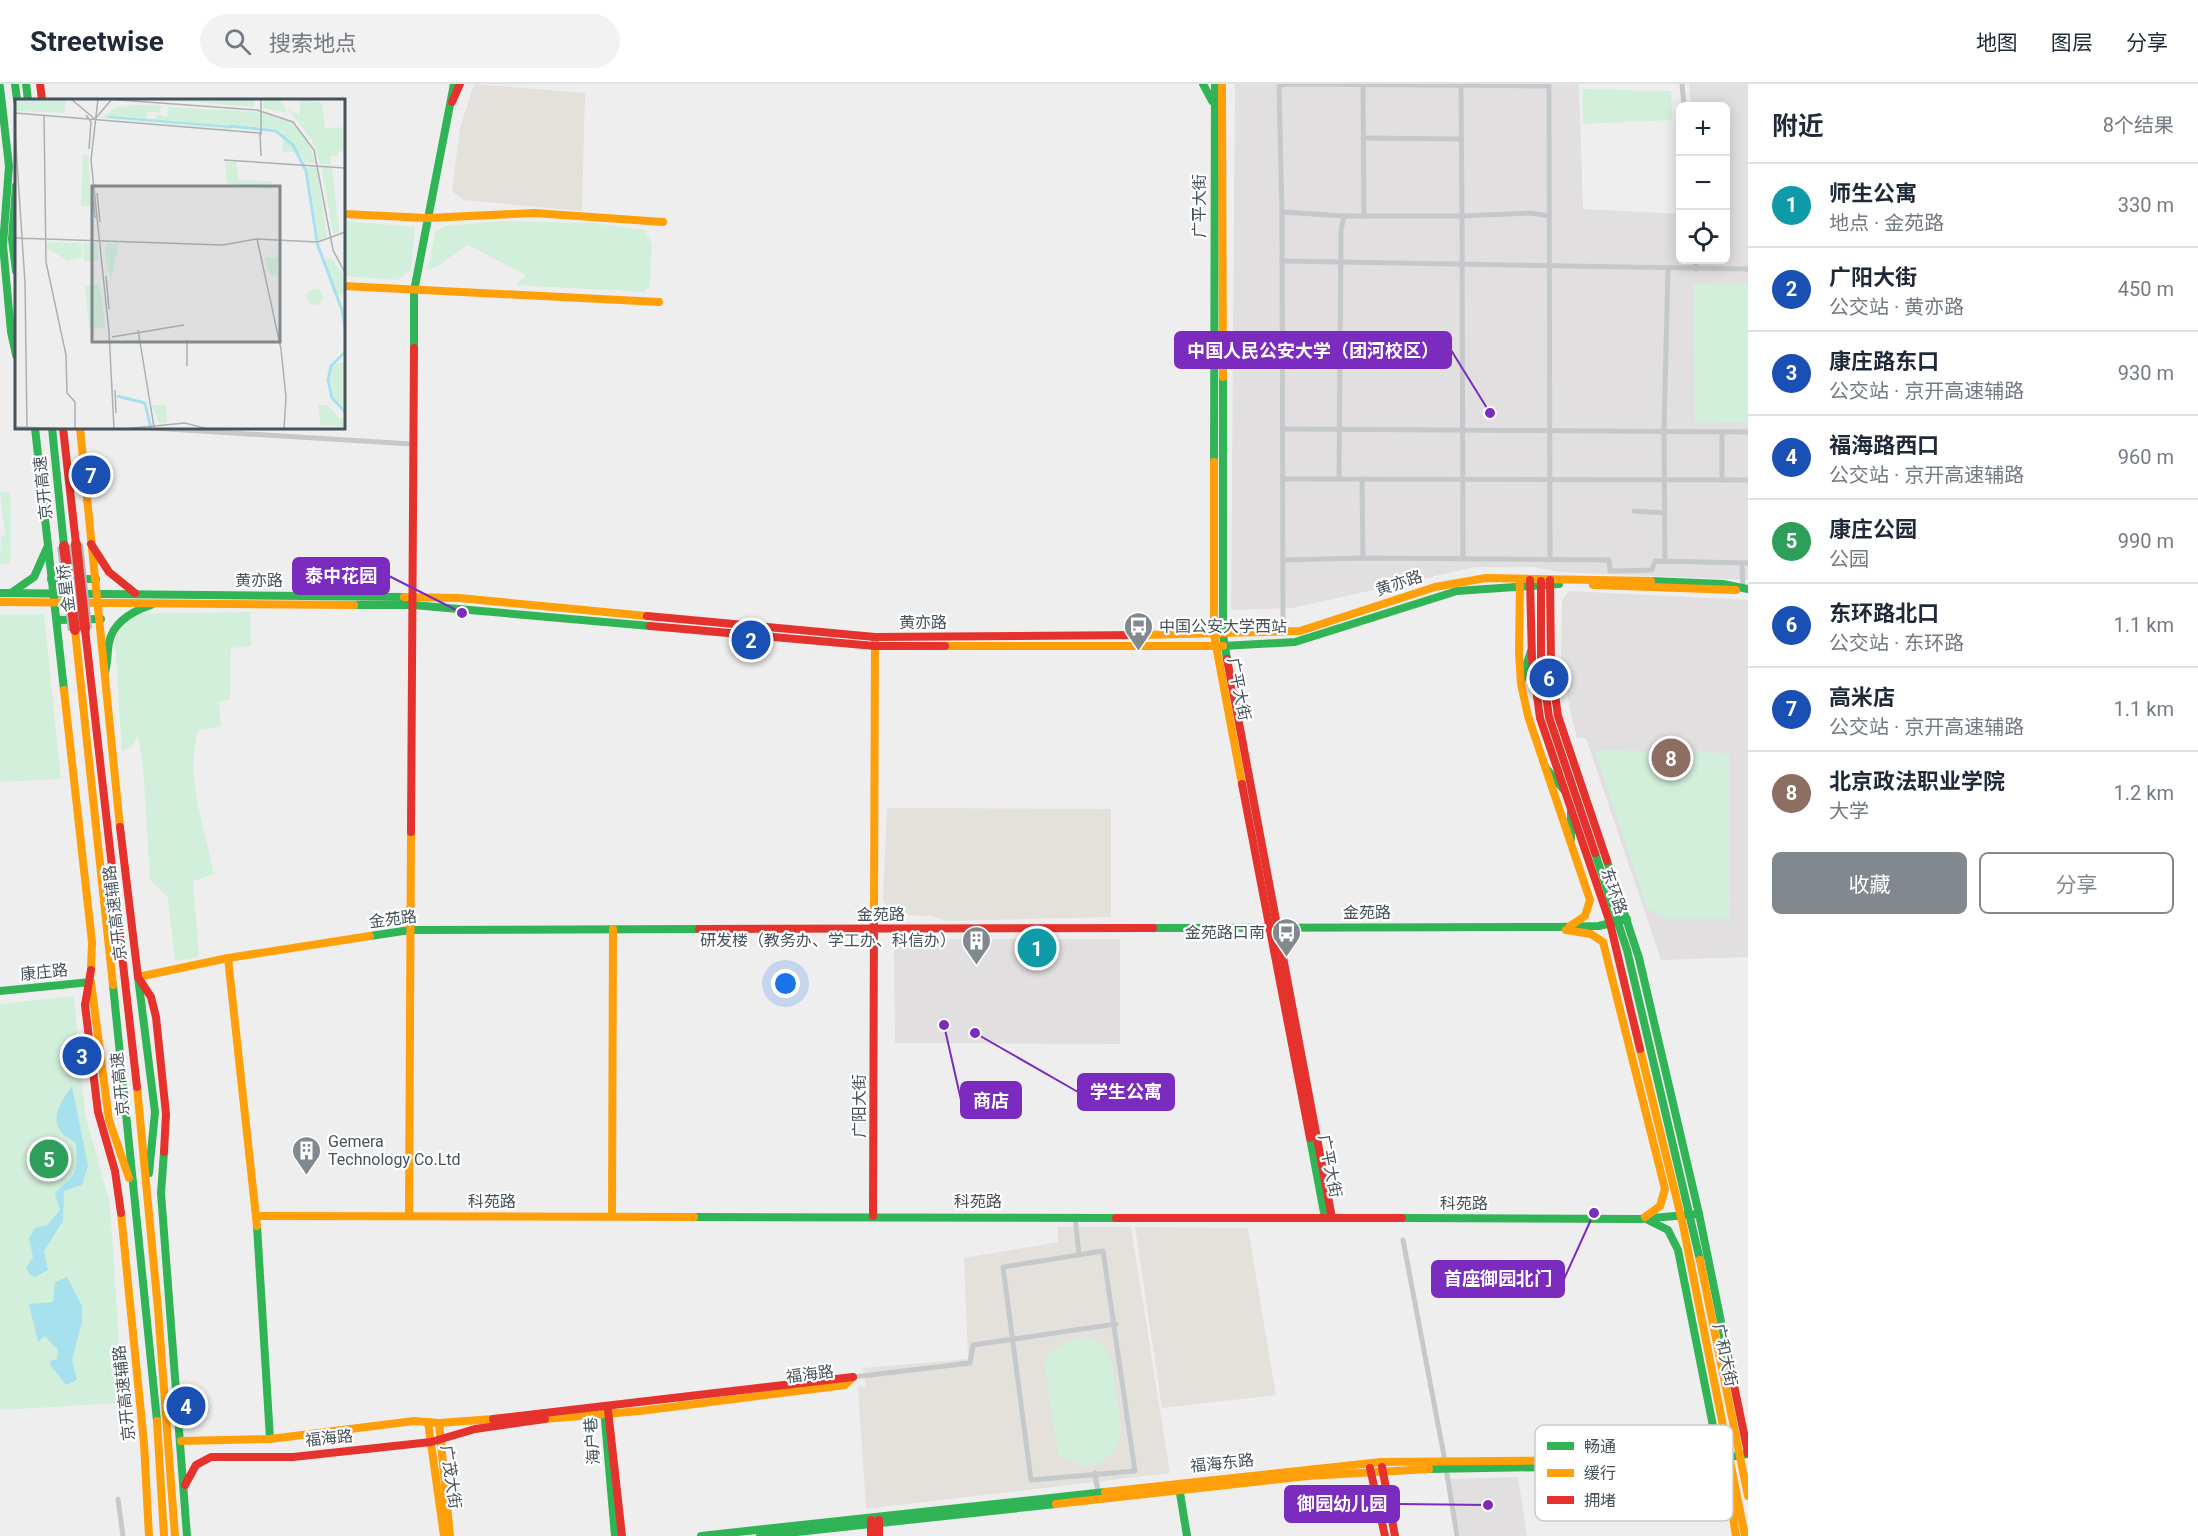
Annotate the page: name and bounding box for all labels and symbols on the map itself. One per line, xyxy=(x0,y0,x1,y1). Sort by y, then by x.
inset map xyxy=(15,99,345,429)
street label: 广平大街 xyxy=(1190,174,1209,238)
callout: 中国人民公安大学（团河校区） xyxy=(1175,332,1451,368)
text: 中国人民公安大学（团河校区） xyxy=(1187,340,1439,361)
pin: 7 xyxy=(72,452,110,498)
street label: 京开高速 xyxy=(30,455,56,521)
callout: 泰中花园 xyxy=(293,558,389,594)
street label: 金星桥 xyxy=(54,563,78,613)
text: 泰中花园 xyxy=(305,565,377,586)
street label: 黄亦路 xyxy=(1373,567,1425,599)
street label: 黄亦路 xyxy=(235,571,283,590)
bus stop icon: 中国公安大学西站 xyxy=(1122,610,1154,652)
street label: 黄亦路 xyxy=(899,613,947,632)
place label: 中国公安大学西站 xyxy=(1159,617,1287,636)
pin: 2 xyxy=(732,618,771,662)
street label: 广平大街 xyxy=(1224,656,1254,722)
pin: 6 xyxy=(1530,656,1568,700)
pin: 8 xyxy=(1652,736,1690,780)
street label: 京开高速辅路 xyxy=(100,864,130,962)
street label: 东环路 xyxy=(1597,865,1631,917)
street label: 金苑路 xyxy=(1343,903,1391,922)
street label: 金苑路 xyxy=(857,905,905,924)
street label: 金苑路 xyxy=(368,907,418,931)
bus stop icon: 金苑路口南 xyxy=(1270,916,1302,958)
place label: 金苑路口南 xyxy=(1185,923,1265,942)
building icon: 研发楼（教务办、学工办、科信办） xyxy=(961,924,993,966)
pin: 1 xyxy=(1018,926,1056,970)
place label: 研发楼（教务办、学工办、科信办） xyxy=(700,931,956,950)
street label: 康庄路 xyxy=(19,960,69,984)
your location xyxy=(771,969,800,998)
pin: 3 xyxy=(62,1034,101,1078)
street label: 京开高速 xyxy=(107,1051,133,1117)
street label: 广阳大街 xyxy=(850,1074,869,1138)
callout: 学生公寓 xyxy=(1078,1074,1174,1110)
text: 学生公寓 xyxy=(1090,1081,1162,1102)
callout: 商店 xyxy=(961,1082,1021,1118)
text: 商店 xyxy=(973,1090,1009,1111)
place label: Gemera Technology Co.Ltd xyxy=(328,1132,461,1169)
street label: 广平大街 xyxy=(1315,1133,1345,1199)
building icon: Gemera Technology Co.Ltd xyxy=(291,1134,323,1176)
pin: 5 xyxy=(29,1136,68,1182)
street label: 科苑路 xyxy=(468,1192,516,1211)
street label: 科苑路 xyxy=(954,1192,1002,1211)
street label: 科苑路 xyxy=(1440,1194,1488,1213)
callout: 首座御园北门 xyxy=(1432,1261,1564,1297)
text: 首座御园北门 xyxy=(1444,1268,1552,1289)
street label: 广和大街 xyxy=(1709,1322,1741,1388)
street label: 京开高速辅路 xyxy=(110,1344,138,1442)
street label: 福海路 xyxy=(785,1362,835,1386)
pin: 4 xyxy=(166,1384,206,1428)
street label: 海户巷 xyxy=(581,1416,603,1466)
legend xyxy=(1535,1425,1733,1521)
street label: 福海路 xyxy=(304,1426,354,1450)
text: 畅通 xyxy=(1584,1437,1616,1456)
street label: 广茂大街 xyxy=(437,1444,465,1510)
street label: 福海东路 xyxy=(1189,1450,1255,1476)
text: 缓行 xyxy=(1584,1464,1616,1483)
callout: 御园幼儿园 xyxy=(1285,1486,1399,1522)
text: 拥堵 xyxy=(1584,1491,1616,1510)
text: 御园幼儿园 xyxy=(1296,1493,1387,1514)

